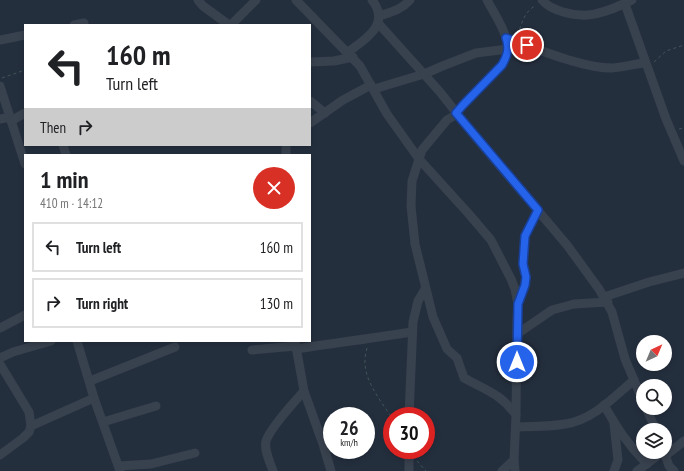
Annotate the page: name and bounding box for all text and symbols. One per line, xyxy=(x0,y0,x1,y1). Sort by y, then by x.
pin xyxy=(510,28,544,62)
icon: arrive xyxy=(516,34,538,56)
text: 160 m xyxy=(106,36,170,73)
icon: left xyxy=(40,40,92,92)
text: Turn left xyxy=(106,72,158,95)
icon: right xyxy=(74,116,96,138)
text: Then xyxy=(40,118,66,137)
text: 1 min xyxy=(40,164,88,195)
button: close xyxy=(253,167,295,209)
text: 410 m · 14:12 xyxy=(40,195,103,212)
icon: left xyxy=(42,236,64,258)
text: Turn left xyxy=(76,238,121,257)
text: 160 m xyxy=(260,238,293,257)
icon: right xyxy=(42,292,64,314)
text: Turn right xyxy=(76,294,128,313)
text: 130 m xyxy=(260,294,293,313)
north arrow xyxy=(636,335,672,371)
map controls xyxy=(636,335,672,459)
position arrow xyxy=(496,341,538,383)
button: search xyxy=(636,379,672,415)
speed limit sign: 30 xyxy=(383,407,435,459)
text: 26 xyxy=(339,415,359,441)
button: layers xyxy=(636,423,672,459)
text: km/h xyxy=(340,436,358,449)

